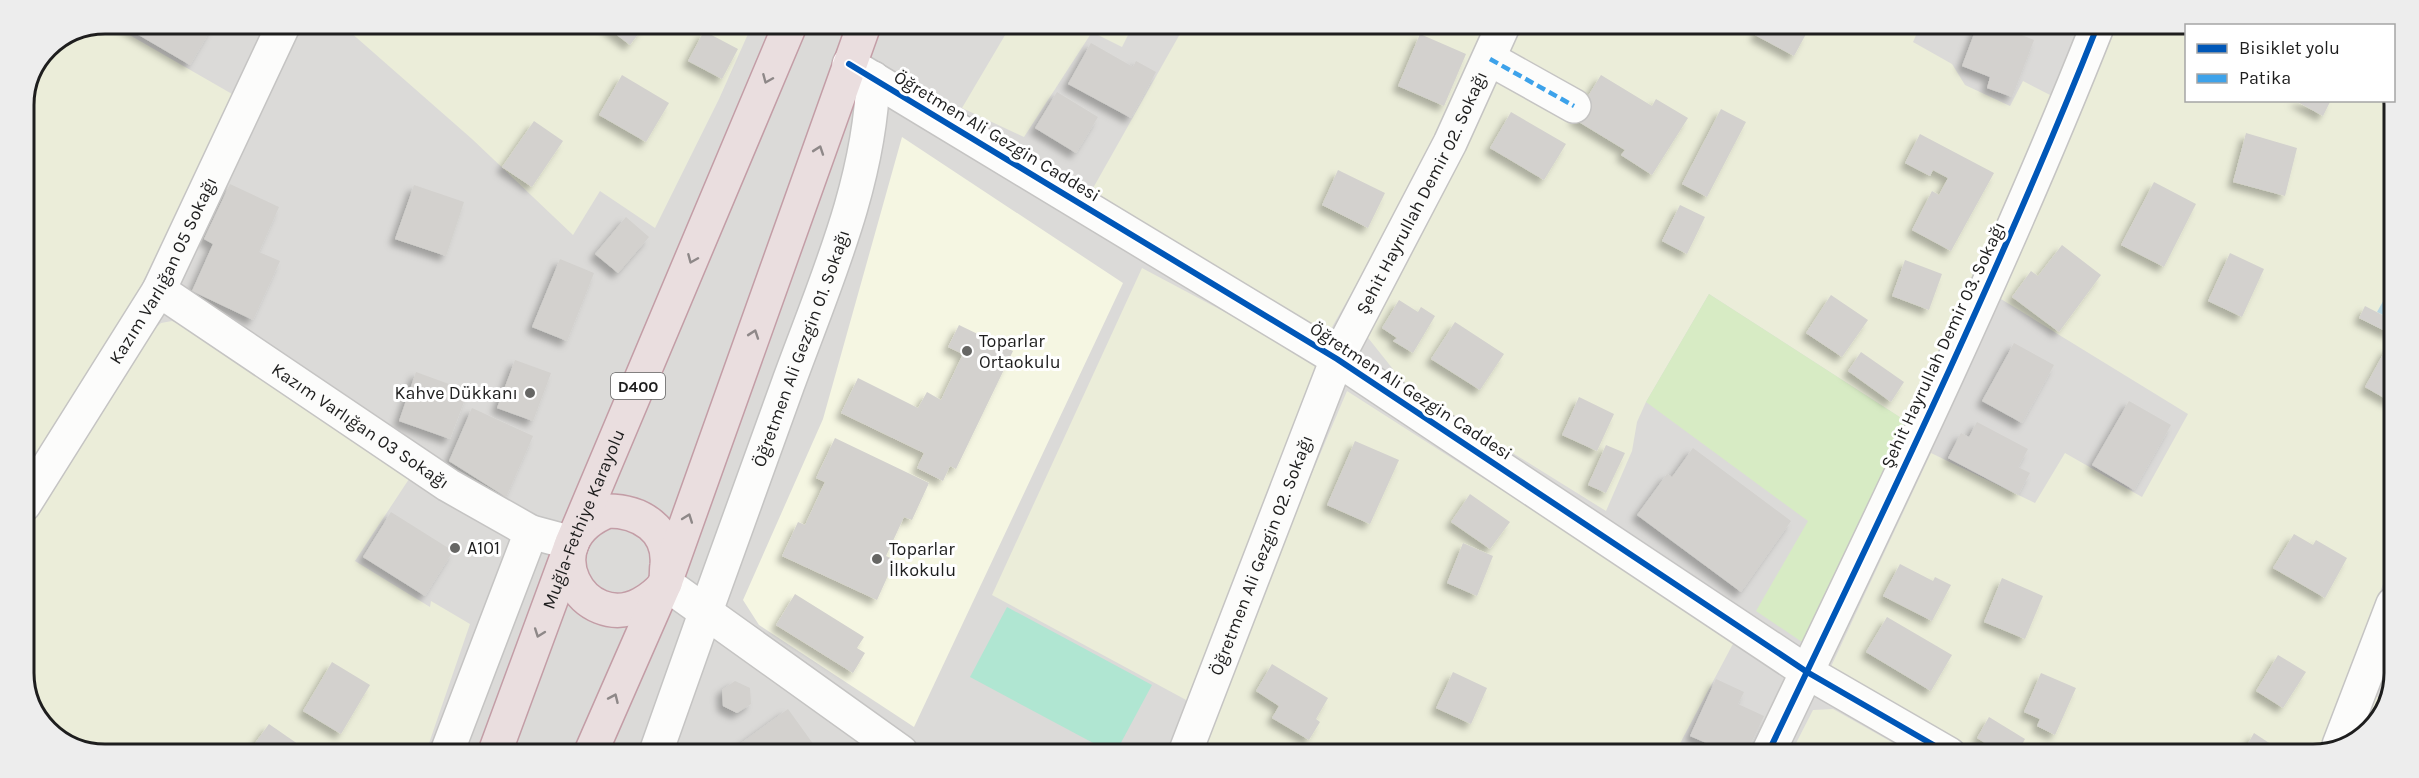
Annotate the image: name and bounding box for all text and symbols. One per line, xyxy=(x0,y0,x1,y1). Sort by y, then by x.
legend xyxy=(2185,24,2395,102)
text: Bisiklet yolu xyxy=(2239,37,2340,59)
street label: Öğretmen Ali Gezgin Caddesi xyxy=(890,66,1104,206)
text: Patika xyxy=(2239,67,2291,89)
street label: Şehit Hayrullah Demir 02. Sokağı xyxy=(1351,68,1492,318)
one-way arrow xyxy=(762,72,774,83)
one-way arrow xyxy=(811,146,824,156)
street label: Kazım Varlığan 05 Sokağı xyxy=(104,173,222,368)
street label: Şehit Hayrullah Demir 03. Sokağı xyxy=(1876,218,2010,472)
street label: Öğretmen Ali Gezgin 01. Sokağı xyxy=(748,227,854,470)
one-way arrow xyxy=(687,252,699,263)
street label: Öğretmen Ali Gezgin Caddesi xyxy=(1306,317,1516,465)
one-way arrow xyxy=(746,329,759,340)
place label: Toparlar Ortaokulu xyxy=(979,330,1061,373)
marker: Toparlar Ortaokulu xyxy=(960,344,974,358)
street label: Kazım Varlığan 03 Sokağı xyxy=(267,358,453,494)
road number: D400 xyxy=(611,373,665,399)
place label: Kahve Dükkanı xyxy=(395,382,518,404)
marker: Kahve Dükkanı xyxy=(523,386,537,400)
street label: Muğla-Fethiye Karayolu xyxy=(538,426,630,612)
street label: Öğretmen Ali Gezgin 02. Sokağı xyxy=(1205,432,1318,678)
one-way arrow xyxy=(681,513,694,524)
place label: A101 xyxy=(467,537,500,559)
place label: Toparlar İlkokulu xyxy=(889,538,956,581)
marker: A101 xyxy=(448,541,462,555)
marker: Toparlar İlkokulu xyxy=(870,552,884,566)
one-way arrow xyxy=(533,628,546,638)
one-way arrow xyxy=(607,694,619,705)

